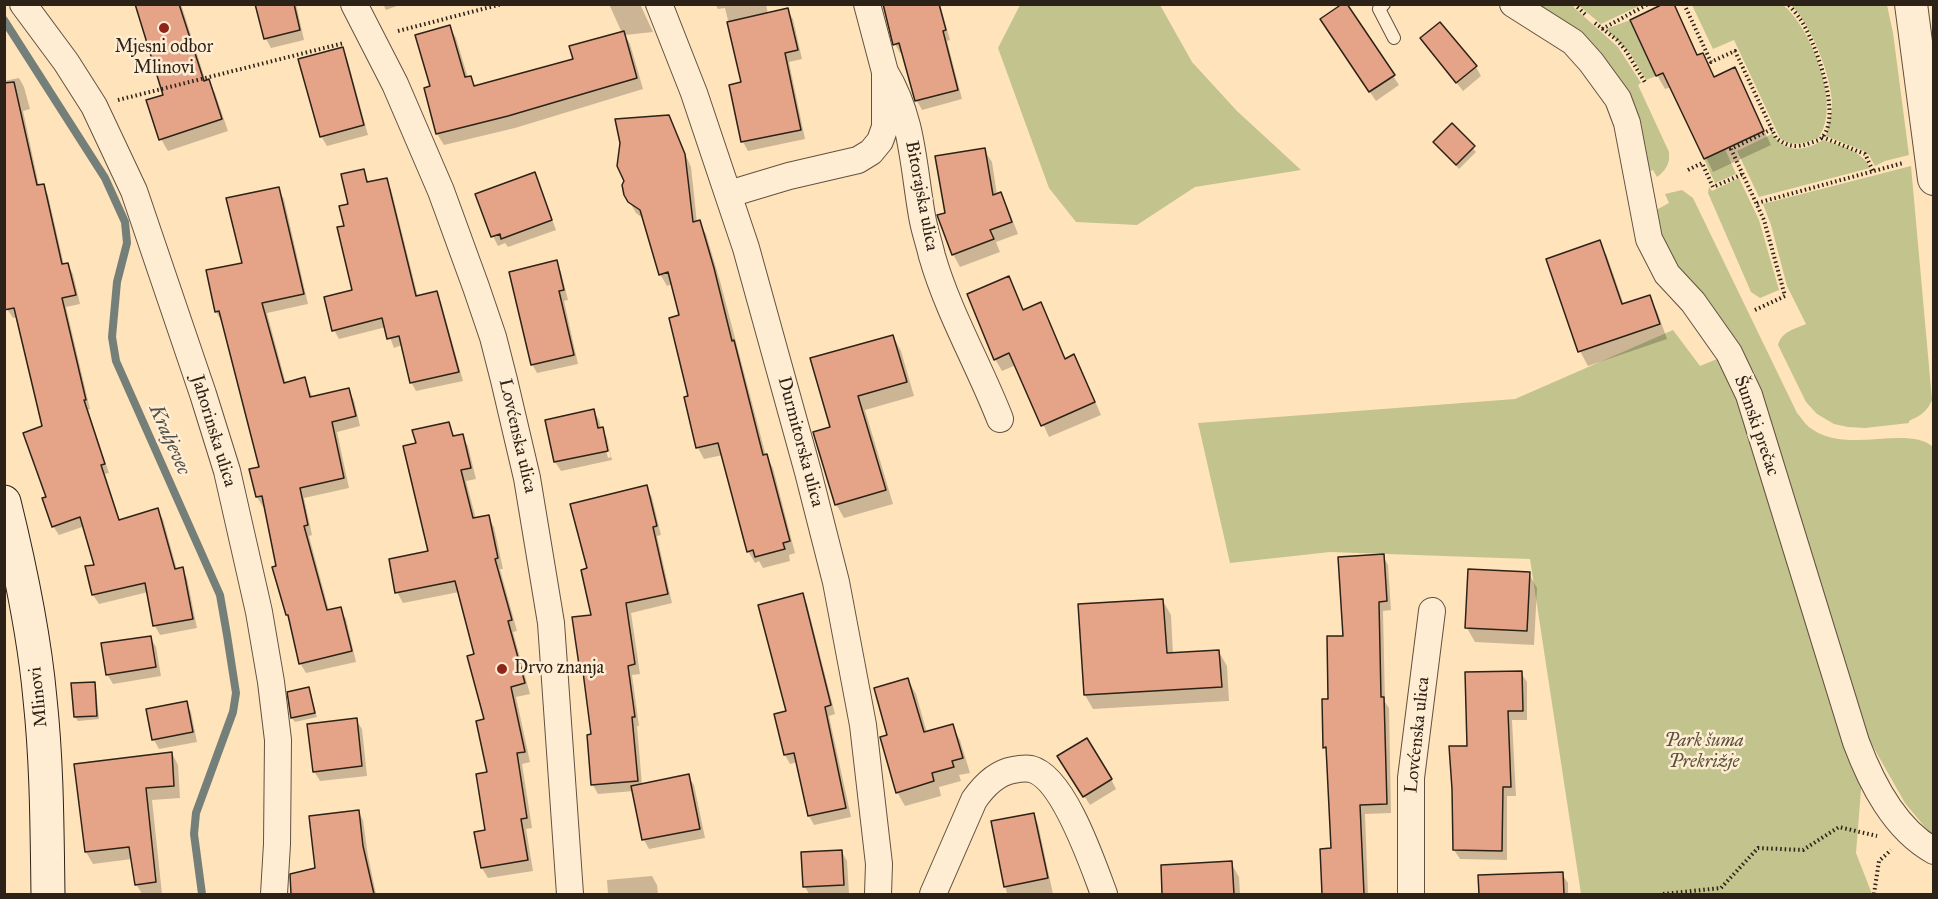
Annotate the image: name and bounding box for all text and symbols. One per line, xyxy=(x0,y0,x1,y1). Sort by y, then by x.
marker: Mjesni odbor Mlinovi xyxy=(157,21,171,35)
place label: Mjesni odbor Mlinovi xyxy=(115,37,213,80)
street label: Bitorajska ulica xyxy=(900,139,942,253)
street label: Jahorinska ulica xyxy=(186,372,240,490)
street label: Šumski prečac xyxy=(1729,373,1783,479)
street label: Durmitorska ulica xyxy=(772,375,828,509)
street label: Lovćenska ulica xyxy=(493,377,541,495)
water label: Kraljevec xyxy=(143,401,195,479)
place label: Drvo znanja xyxy=(514,658,604,680)
marker: Drvo znanja xyxy=(495,662,509,676)
street label: Mlinovi xyxy=(25,666,53,728)
street label: Lovćenska ulica xyxy=(1401,676,1435,794)
park label: Park šuma Prekrižje xyxy=(1665,731,1743,774)

